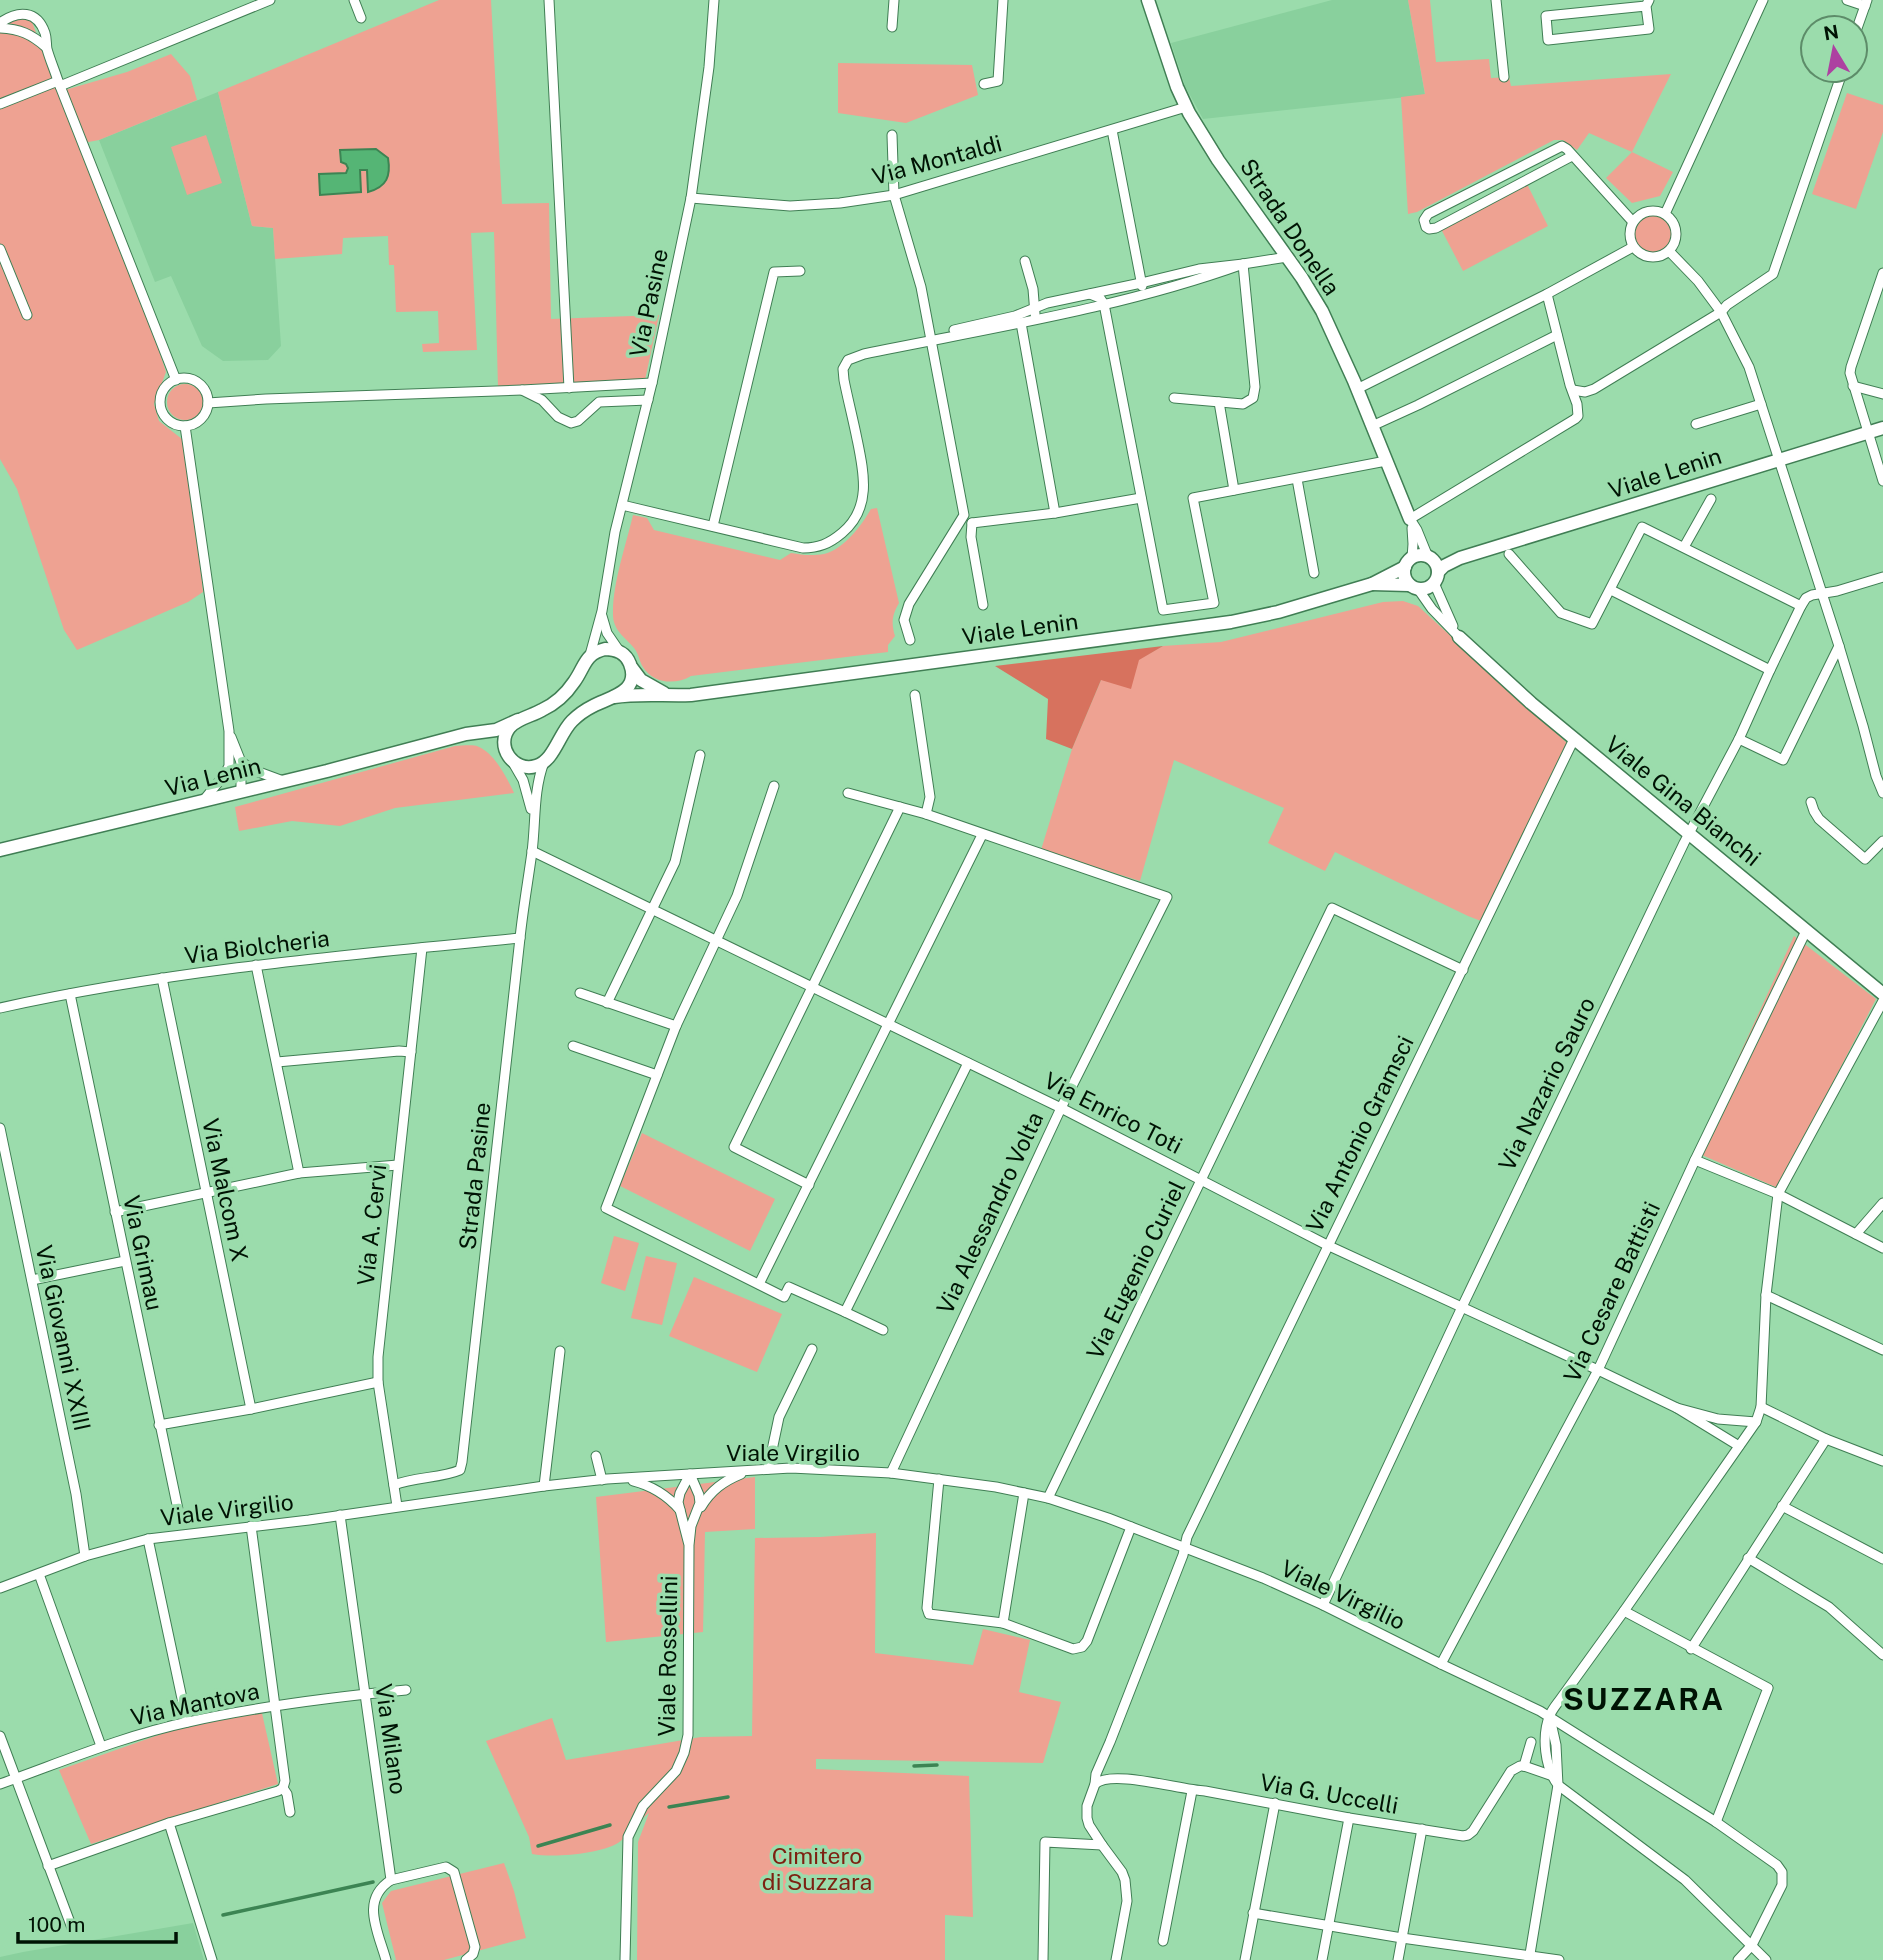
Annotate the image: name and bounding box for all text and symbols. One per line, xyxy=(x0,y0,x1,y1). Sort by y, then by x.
north arrow xyxy=(1799,14,1869,84)
text: N xyxy=(1822,20,1840,44)
street label: Via Montaldi xyxy=(869,129,1005,190)
street label: Strada Donella xyxy=(1235,153,1346,300)
street label: Via Pasine xyxy=(624,246,673,360)
street label: Viale Lenin xyxy=(1605,442,1725,503)
street label: Viale Lenin xyxy=(960,607,1080,650)
street label: Viale Gina Bianchi xyxy=(1600,730,1766,871)
street label: Via Lenin xyxy=(162,752,264,801)
street label: Via Biolcheria xyxy=(183,924,331,969)
street label: Via Nazario Sauro xyxy=(1493,993,1600,1175)
street label: Via Antonio Gramsci xyxy=(1300,1031,1419,1236)
street label: Via Enrico Toti xyxy=(1040,1066,1187,1159)
street label: Strada Pasine xyxy=(453,1101,496,1251)
street label: Via Alessandro Volta xyxy=(931,1107,1048,1318)
street label: Via Malcom X xyxy=(197,1116,254,1264)
street label: Via A. Cervi xyxy=(352,1163,391,1287)
street label: Via Eugenio Curiel xyxy=(1081,1176,1190,1363)
street label: Via Grimau xyxy=(118,1193,169,1313)
street label: Via Cesare Battisti xyxy=(1558,1197,1665,1386)
street label: Via Giovanni XXIII xyxy=(31,1243,96,1433)
street label: Viale Virgilio xyxy=(726,1439,860,1466)
street label: Viale Virgilio xyxy=(159,1488,295,1531)
street label: Viale Virgilio xyxy=(1277,1554,1410,1635)
street label: Viale Rossellini xyxy=(653,1575,682,1737)
street label: Via Mantova xyxy=(128,1677,262,1730)
district label: SUZZARA xyxy=(1563,1681,1725,1717)
street label: Via Milano xyxy=(370,1682,413,1796)
street label: Via G. Uccelli xyxy=(1258,1768,1400,1819)
park label: Cimitero di Suzzara xyxy=(762,1842,872,1895)
scale bar xyxy=(18,1900,175,1944)
text: 100 m xyxy=(28,1912,85,1937)

